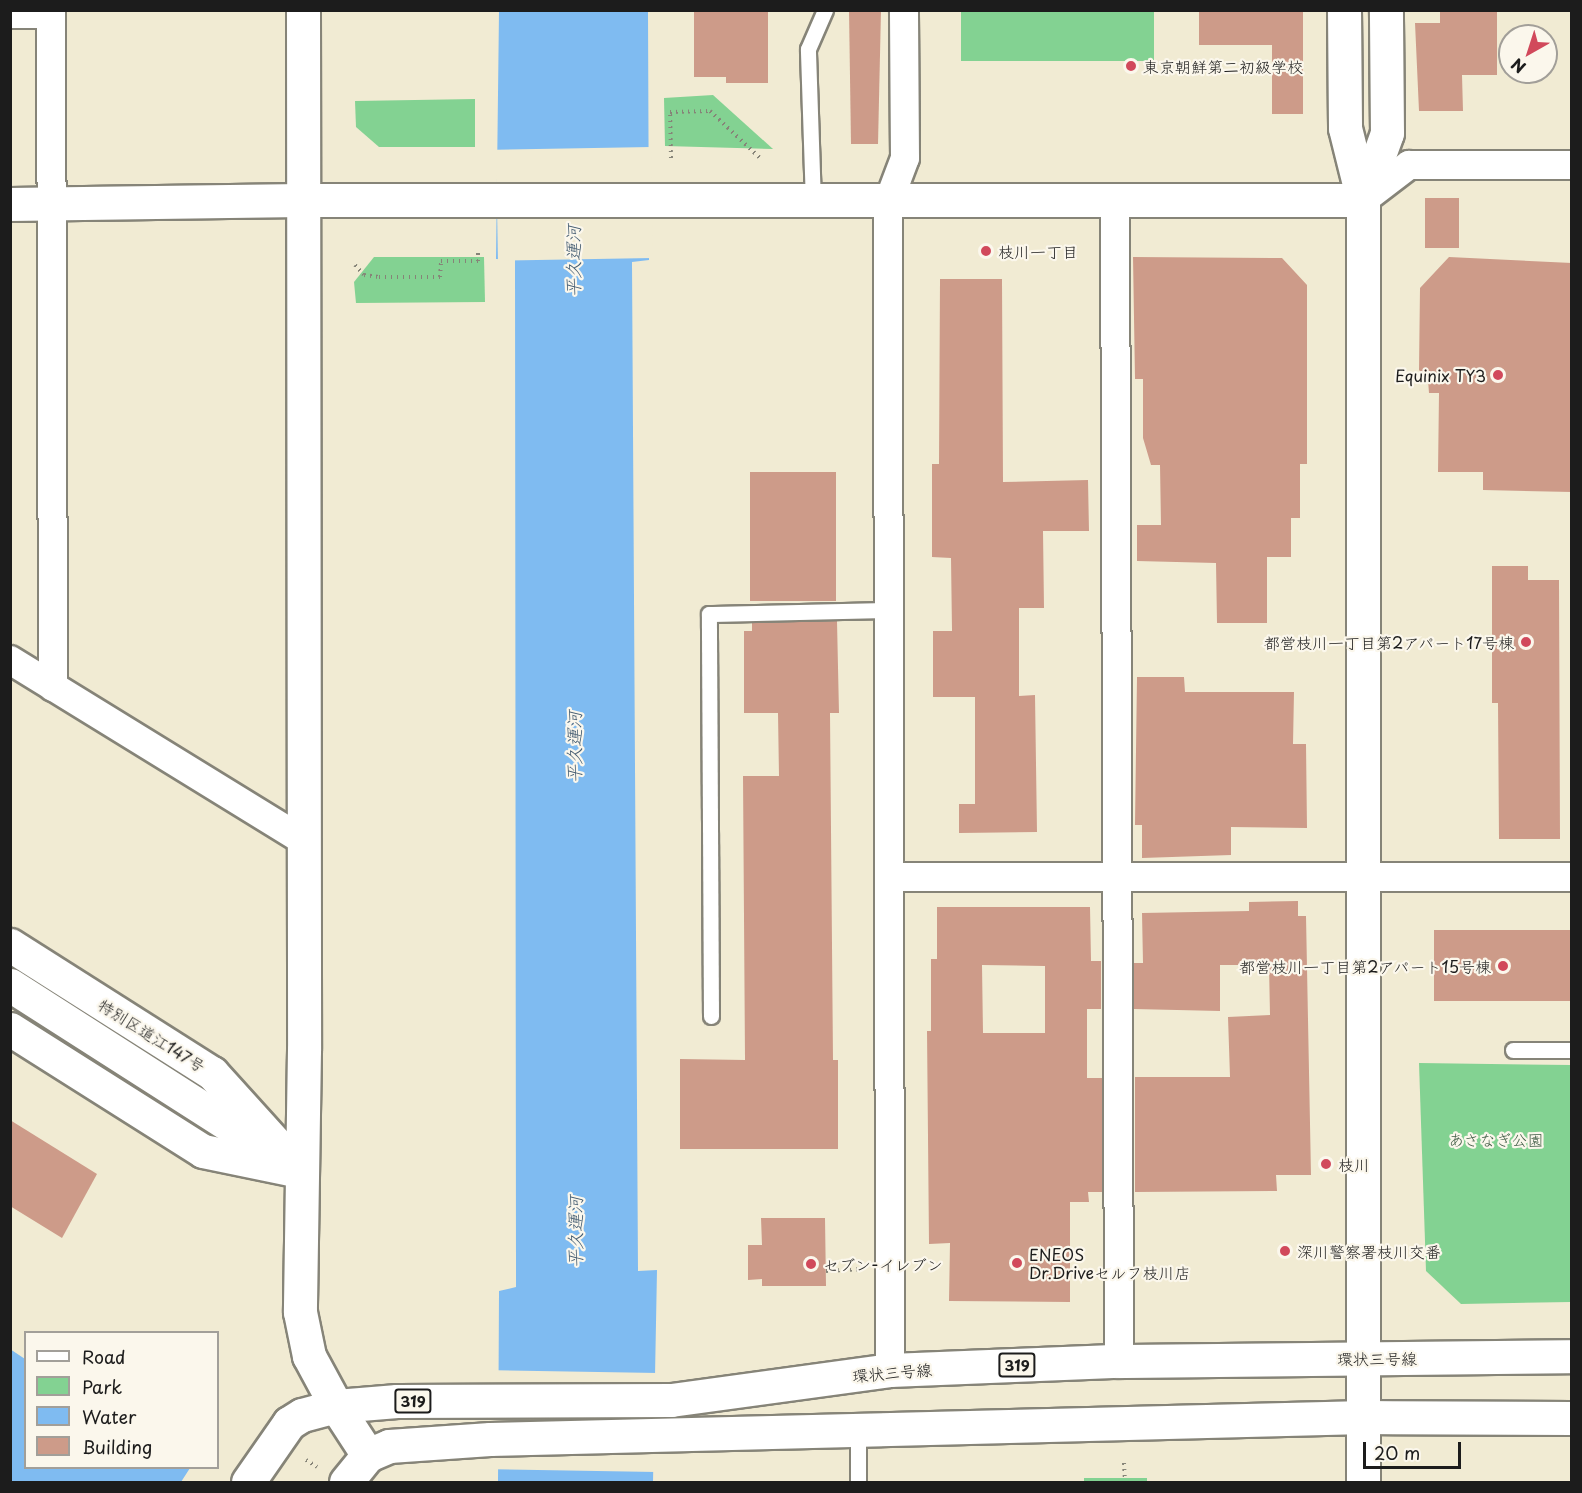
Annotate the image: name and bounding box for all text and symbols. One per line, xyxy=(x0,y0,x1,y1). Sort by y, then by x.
north arrow xyxy=(1498,24,1558,84)
text: N xyxy=(1505,53,1530,80)
place label: 東京朝鮮第二初級学校 xyxy=(1143,56,1303,76)
marker: 東京朝鮮第二初級学校 xyxy=(1124,59,1138,73)
water label: 平久運河 xyxy=(562,225,584,297)
place label: 枝川一丁目 xyxy=(998,241,1078,261)
marker: 枝川一丁目 xyxy=(979,244,993,258)
place label: Equinix TY3 xyxy=(1394,365,1486,385)
marker: Equinix TY3 xyxy=(1491,368,1505,382)
place label: 都営枝川一丁目第2アパート17号棟 xyxy=(1263,632,1514,652)
marker: 都営枝川一丁目第2アパート17号棟 xyxy=(1519,635,1533,649)
water label: 平久運河 xyxy=(563,711,585,783)
place label: 都営枝川一丁目第2アパート15号棟 xyxy=(1238,956,1491,976)
marker: 都営枝川一丁目第2アパート15号棟 xyxy=(1496,959,1510,973)
street label: 特別区道江147号 xyxy=(95,994,209,1076)
park label: あさなぎ公園 xyxy=(1448,1129,1544,1149)
place label: 枝川 xyxy=(1338,1154,1370,1174)
marker: 枝川 xyxy=(1319,1157,1333,1171)
water label: 平久運河 xyxy=(564,1196,586,1268)
place label: 深川警察署枝川交番 xyxy=(1297,1241,1441,1261)
place label: ENEOS Dr.Driveセルフ枝川店 xyxy=(1029,1244,1190,1282)
marker: 深川警察署枝川交番 xyxy=(1278,1244,1292,1258)
place label: セブン-イレブン xyxy=(823,1254,943,1274)
marker: ENEOS Dr.Driveセルフ枝川店 xyxy=(1010,1256,1024,1270)
marker: セブン-イレブン xyxy=(804,1257,818,1271)
legend xyxy=(24,1331,219,1469)
text: Road xyxy=(82,1343,126,1370)
street label: 環状三号線 xyxy=(1337,1348,1417,1368)
road number: 319 xyxy=(998,1353,1036,1377)
street label: 環状三号線 xyxy=(851,1359,933,1385)
text: Park xyxy=(82,1373,122,1400)
road number: 319 xyxy=(394,1389,432,1413)
text: Water xyxy=(82,1403,136,1430)
scale bar xyxy=(1366,1430,1464,1468)
text: Building xyxy=(82,1433,152,1460)
text: 20 m xyxy=(1374,1439,1420,1466)

